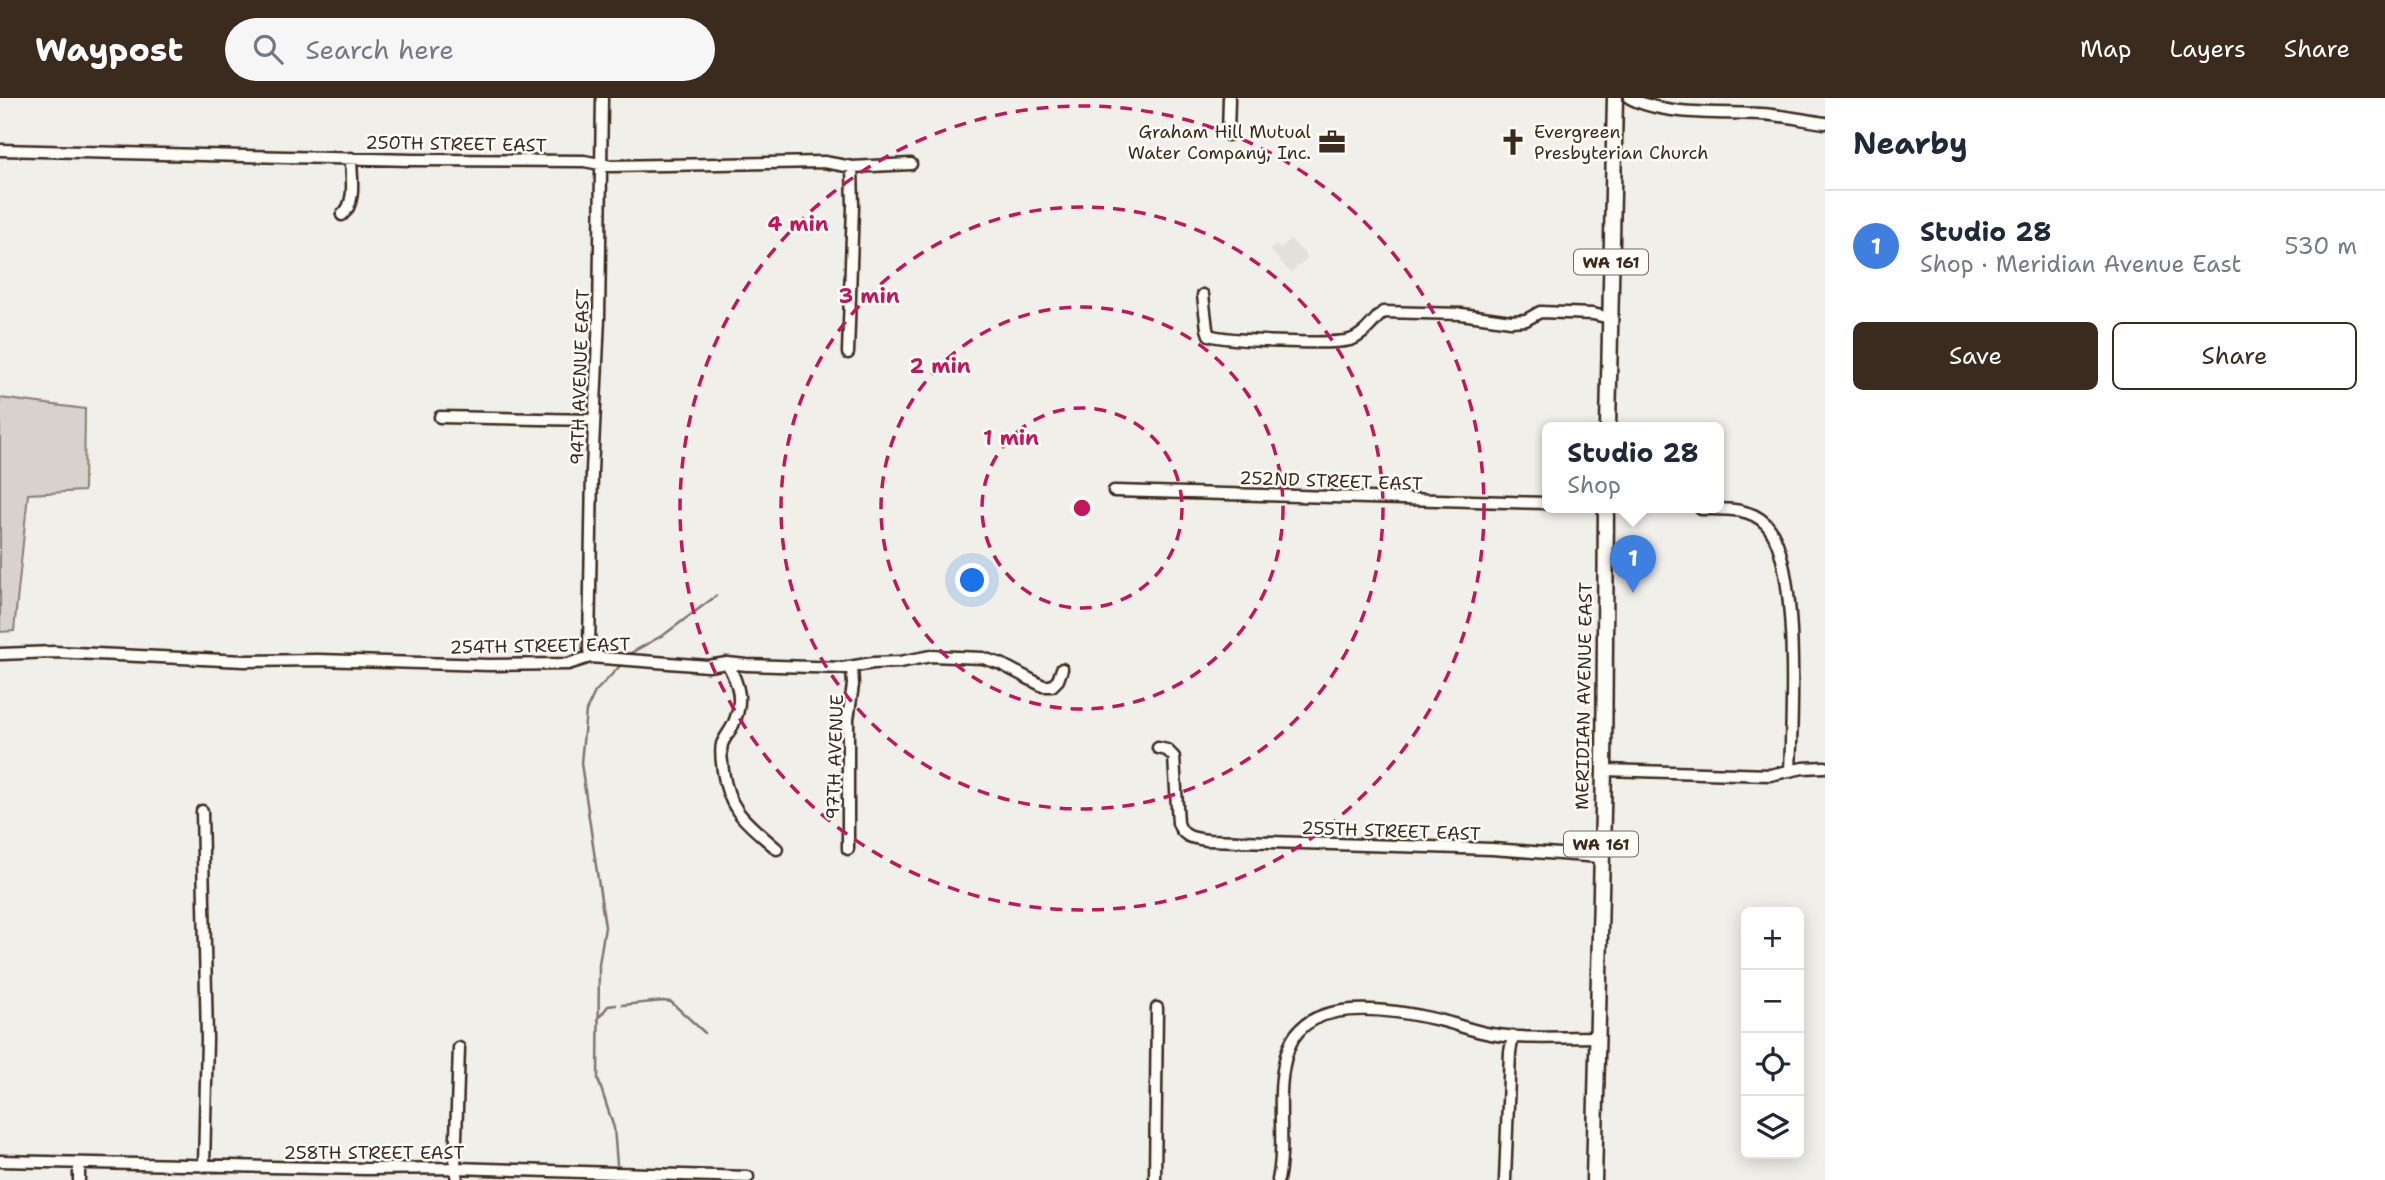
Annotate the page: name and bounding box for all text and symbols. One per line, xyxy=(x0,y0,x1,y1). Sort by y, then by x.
search box xyxy=(225,18,715,81)
text: Waypost xyxy=(35,27,183,72)
icon: search xyxy=(249,30,287,68)
text: Search here xyxy=(305,32,454,67)
text: Map xyxy=(2080,33,2131,65)
text: Layers xyxy=(2169,33,2246,65)
text: Share xyxy=(2284,33,2350,65)
place label: Graham Hill Mutual Water Company, Inc. xyxy=(1128,120,1312,165)
place label: Evergreen Presbyterian Church xyxy=(1534,120,1709,165)
text: Nearby xyxy=(1853,123,1968,164)
office icon: Graham Hill Mutual Water Company, Inc. xyxy=(1317,127,1347,157)
church icon: Evergreen Presbyterian Church xyxy=(1498,127,1528,157)
street label: 250TH STREET EAST xyxy=(365,130,547,158)
text: 4 min xyxy=(767,210,829,238)
text: Studio 28 xyxy=(1920,214,2051,249)
text: 1 xyxy=(1871,231,1881,261)
text: 530 m xyxy=(2285,231,2357,261)
text: Shop · Meridian Avenue East xyxy=(1920,249,2242,279)
road number: WA 161 xyxy=(1574,250,1648,274)
text: 3 min xyxy=(838,282,900,310)
street label: 94TH AVENUE EAST xyxy=(565,288,595,466)
button: Save xyxy=(1853,322,2098,390)
button: Share xyxy=(2112,322,2357,390)
text: 2 min xyxy=(909,352,971,380)
popup xyxy=(1542,422,1724,513)
text: 1 min xyxy=(983,424,1039,452)
text: Studio 28 xyxy=(1567,435,1699,470)
street label: 252ND STREET EAST xyxy=(1239,466,1423,496)
text: Shop xyxy=(1567,470,1621,500)
centre of rings xyxy=(1070,496,1094,520)
pin: 1 xyxy=(1610,535,1656,593)
your location xyxy=(955,563,989,597)
street label: MERIDIAN AVENUE EAST xyxy=(1570,582,1598,810)
street label: 254TH STREET EAST xyxy=(449,632,631,660)
street label: 97TH AVENUE xyxy=(821,694,849,820)
street label: 255TH STREET EAST xyxy=(1301,816,1481,846)
road number: WA 161 xyxy=(1564,832,1638,856)
map controls xyxy=(1741,907,1804,1159)
button: + xyxy=(1741,907,1804,970)
button: − xyxy=(1741,970,1804,1033)
button: locate xyxy=(1741,1033,1804,1096)
button: layers xyxy=(1741,1096,1804,1159)
street label: 258TH STREET EAST xyxy=(283,1141,465,1165)

